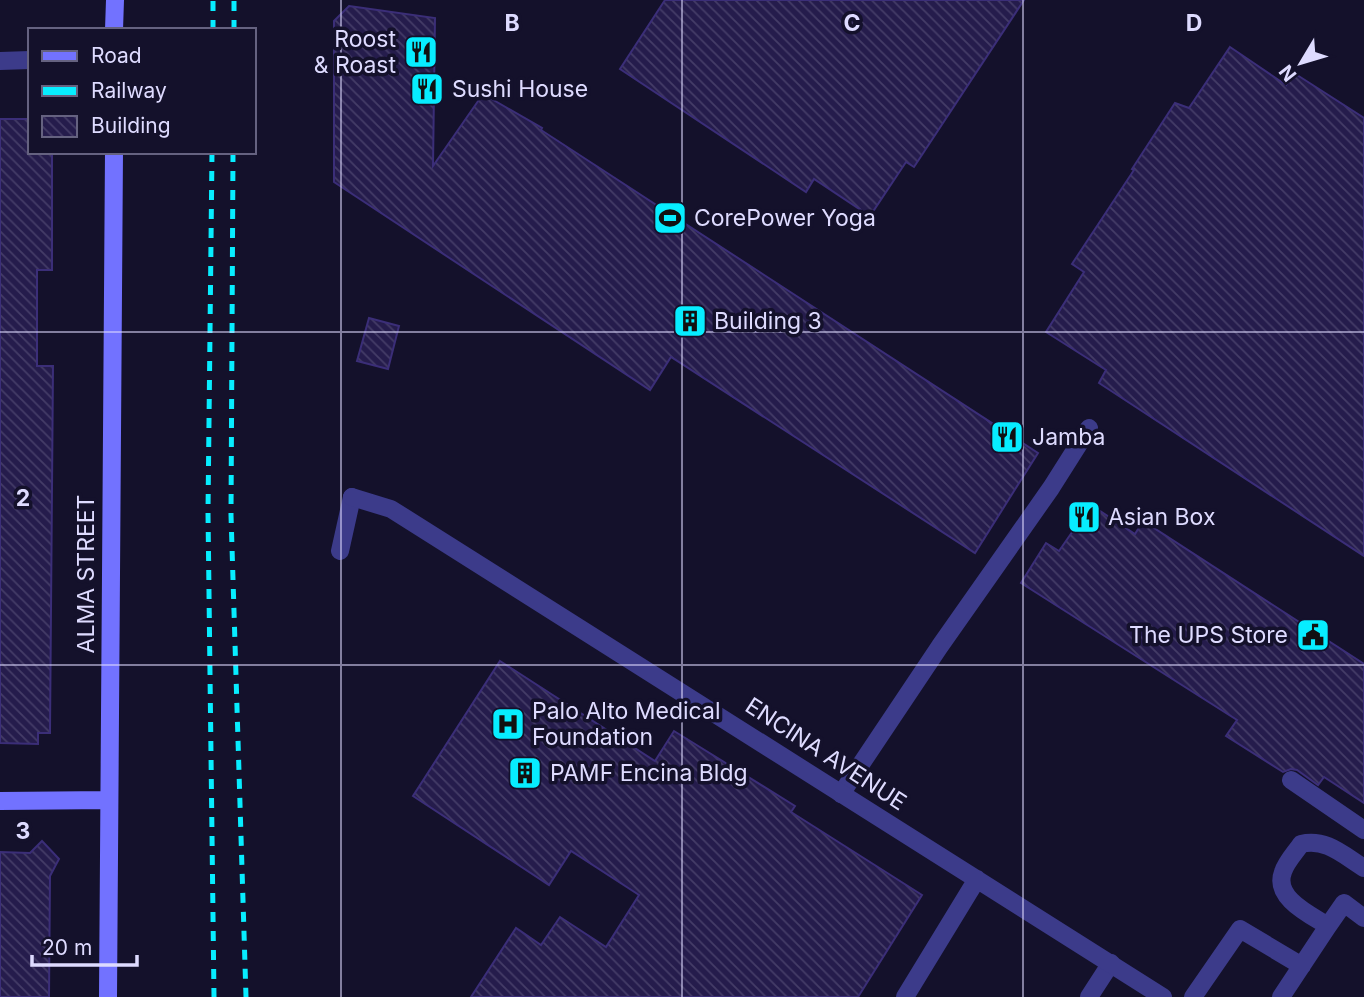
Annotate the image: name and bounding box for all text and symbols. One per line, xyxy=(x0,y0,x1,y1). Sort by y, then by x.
text: B xyxy=(504,9,520,37)
text: C xyxy=(843,9,861,37)
text: D xyxy=(1186,9,1202,37)
place label: Roost & Roast xyxy=(314,25,396,79)
legend xyxy=(28,28,256,154)
north arrow xyxy=(1266,28,1336,98)
restaurant icon: Roost & Roast xyxy=(402,33,440,71)
text: Road xyxy=(91,43,142,68)
text: N xyxy=(1274,60,1302,86)
restaurant icon: Sushi House xyxy=(408,70,446,108)
place label: Sushi House xyxy=(452,75,588,103)
text: Railway xyxy=(91,78,167,103)
text: Building xyxy=(91,113,171,138)
sports icon: CorePower Yoga xyxy=(651,199,689,237)
place label: CorePower Yoga xyxy=(694,204,876,232)
building icon: Building 3 xyxy=(671,302,709,340)
place label: Building 3 xyxy=(714,307,822,335)
restaurant icon: Jamba xyxy=(988,418,1026,456)
place label: Jamba xyxy=(1032,423,1105,451)
text: 2 xyxy=(16,484,30,512)
street label: ALMA STREET xyxy=(72,495,100,653)
restaurant icon: Asian Box xyxy=(1065,498,1103,536)
place label: Asian Box xyxy=(1108,503,1215,531)
public building icon: The UPS Store xyxy=(1294,616,1332,654)
place label: The UPS Store xyxy=(1129,621,1288,649)
street label: ENCINA AVENUE xyxy=(740,692,912,816)
place label: Palo Alto Medical Foundation xyxy=(532,697,720,751)
hospital icon: Palo Alto Medical Foundation xyxy=(489,705,527,743)
building icon: PAMF Encina Bldg xyxy=(506,754,544,792)
place label: PAMF Encina Bldg xyxy=(550,759,748,787)
text: 3 xyxy=(16,817,30,845)
scale bar xyxy=(32,923,136,967)
text: 20 m xyxy=(42,935,92,960)

